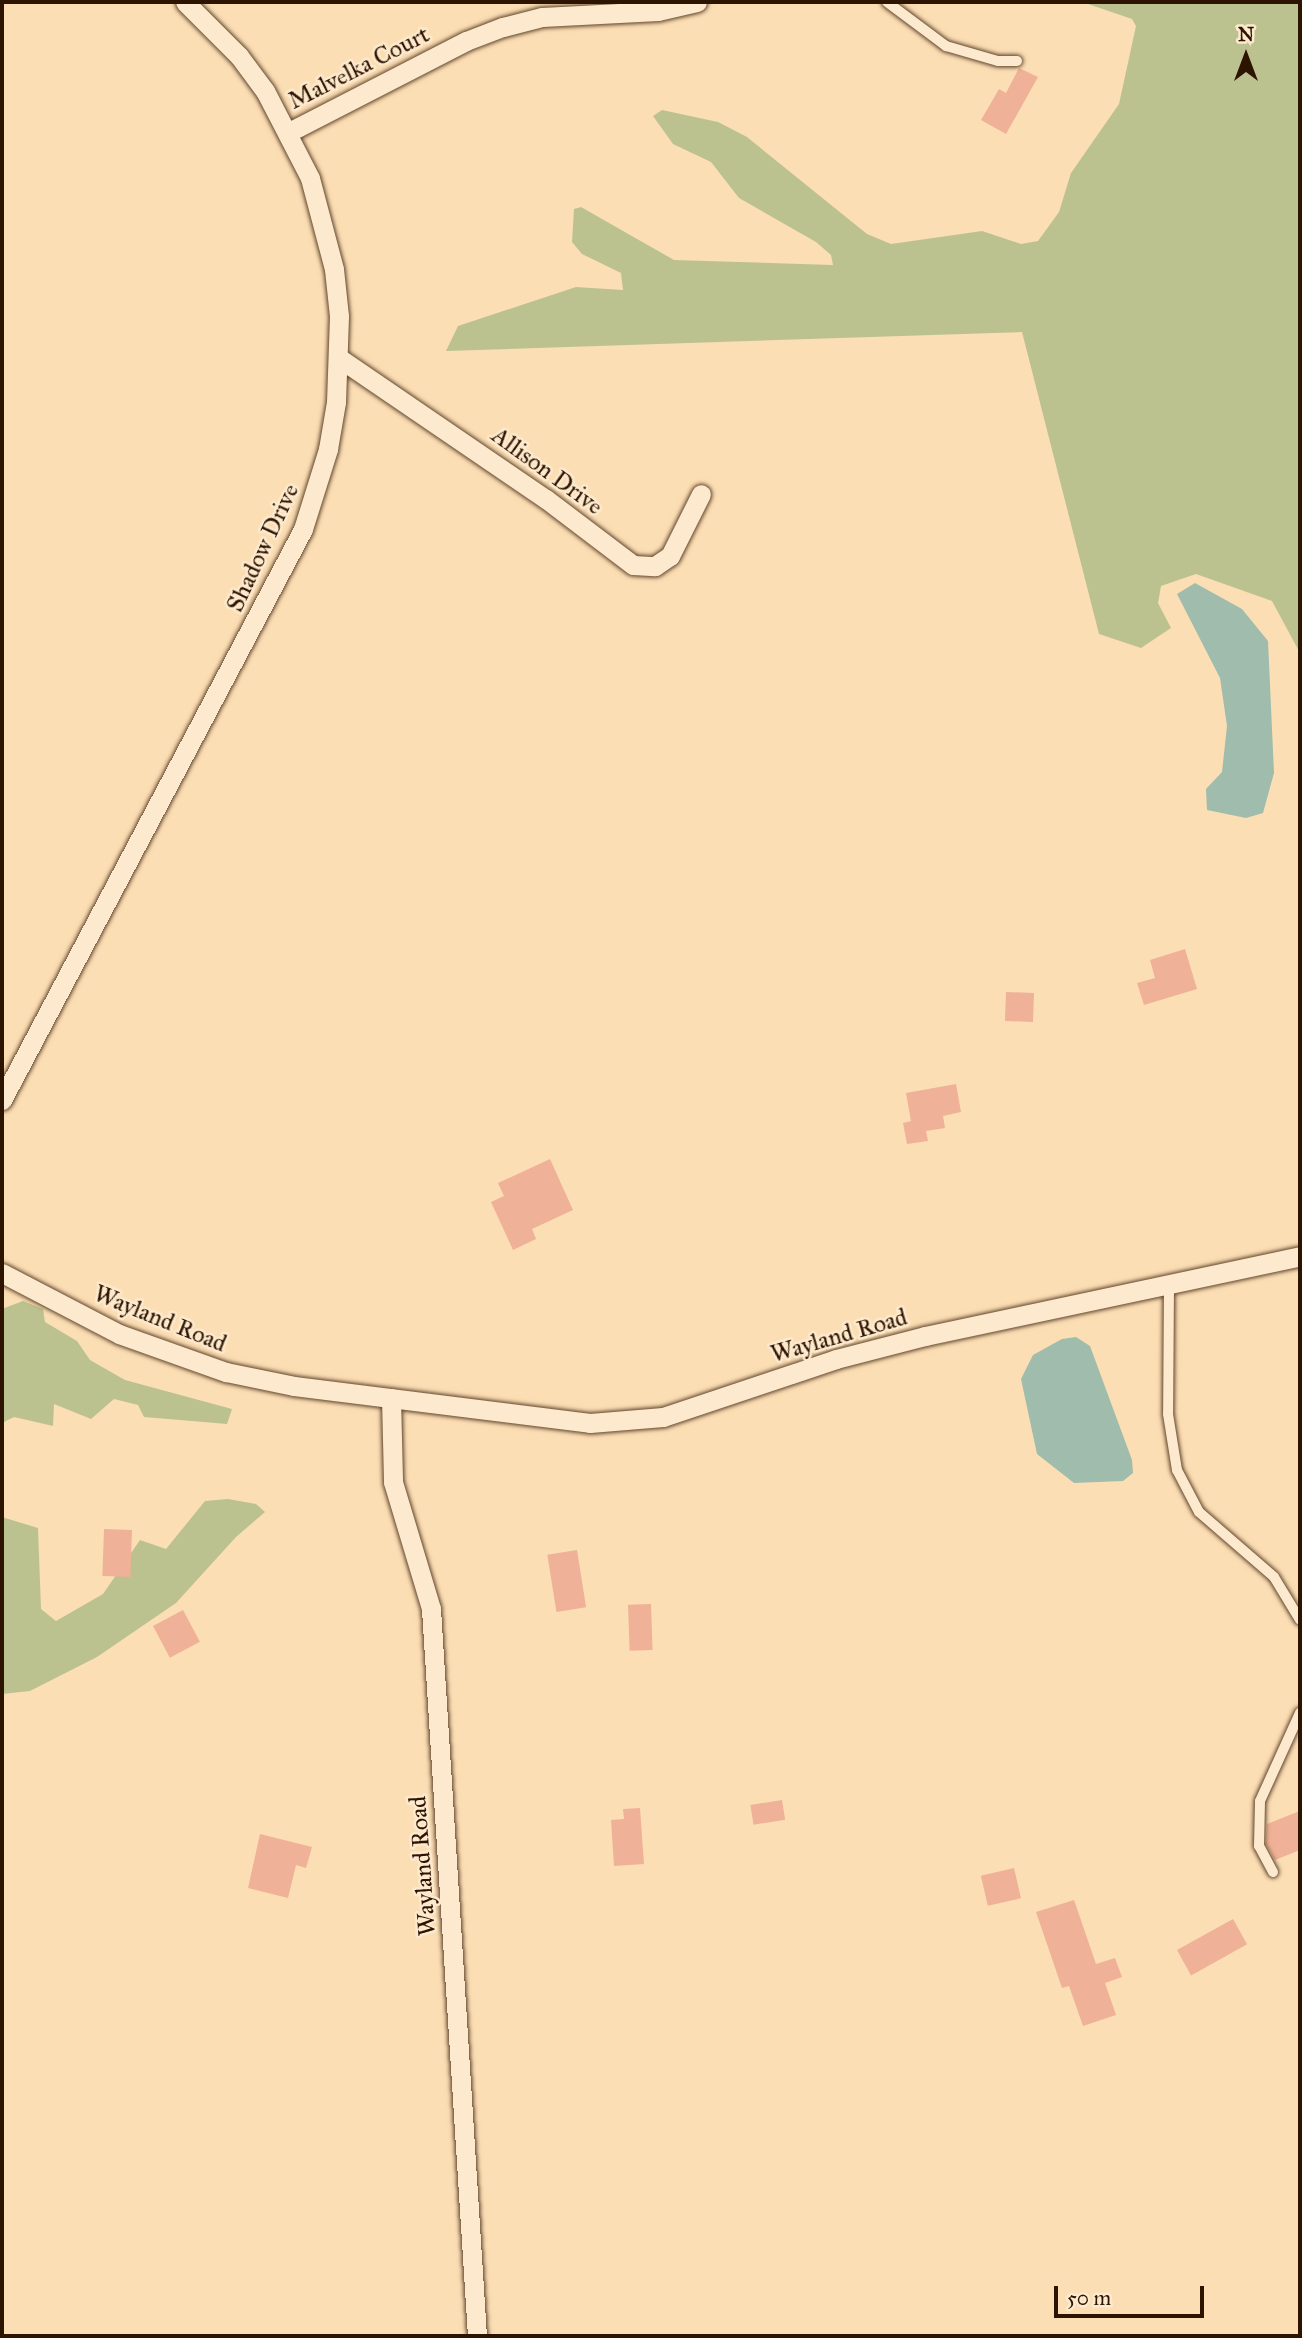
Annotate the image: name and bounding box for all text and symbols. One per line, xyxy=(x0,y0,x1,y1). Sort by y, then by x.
street label: Malvelka Court xyxy=(284,20,434,116)
north arrow xyxy=(1211,21,1281,91)
text: N xyxy=(1238,23,1254,46)
street label: Allison Drive xyxy=(486,421,608,521)
street label: Shadow Drive xyxy=(221,479,305,617)
street label: Wayland Road xyxy=(89,1279,231,1359)
street label: Wayland Road xyxy=(767,1303,911,1369)
street label: Wayland Road xyxy=(404,1795,442,1937)
scale bar xyxy=(1057,2272,1208,2316)
text: 50 m xyxy=(1067,2285,1111,2311)

